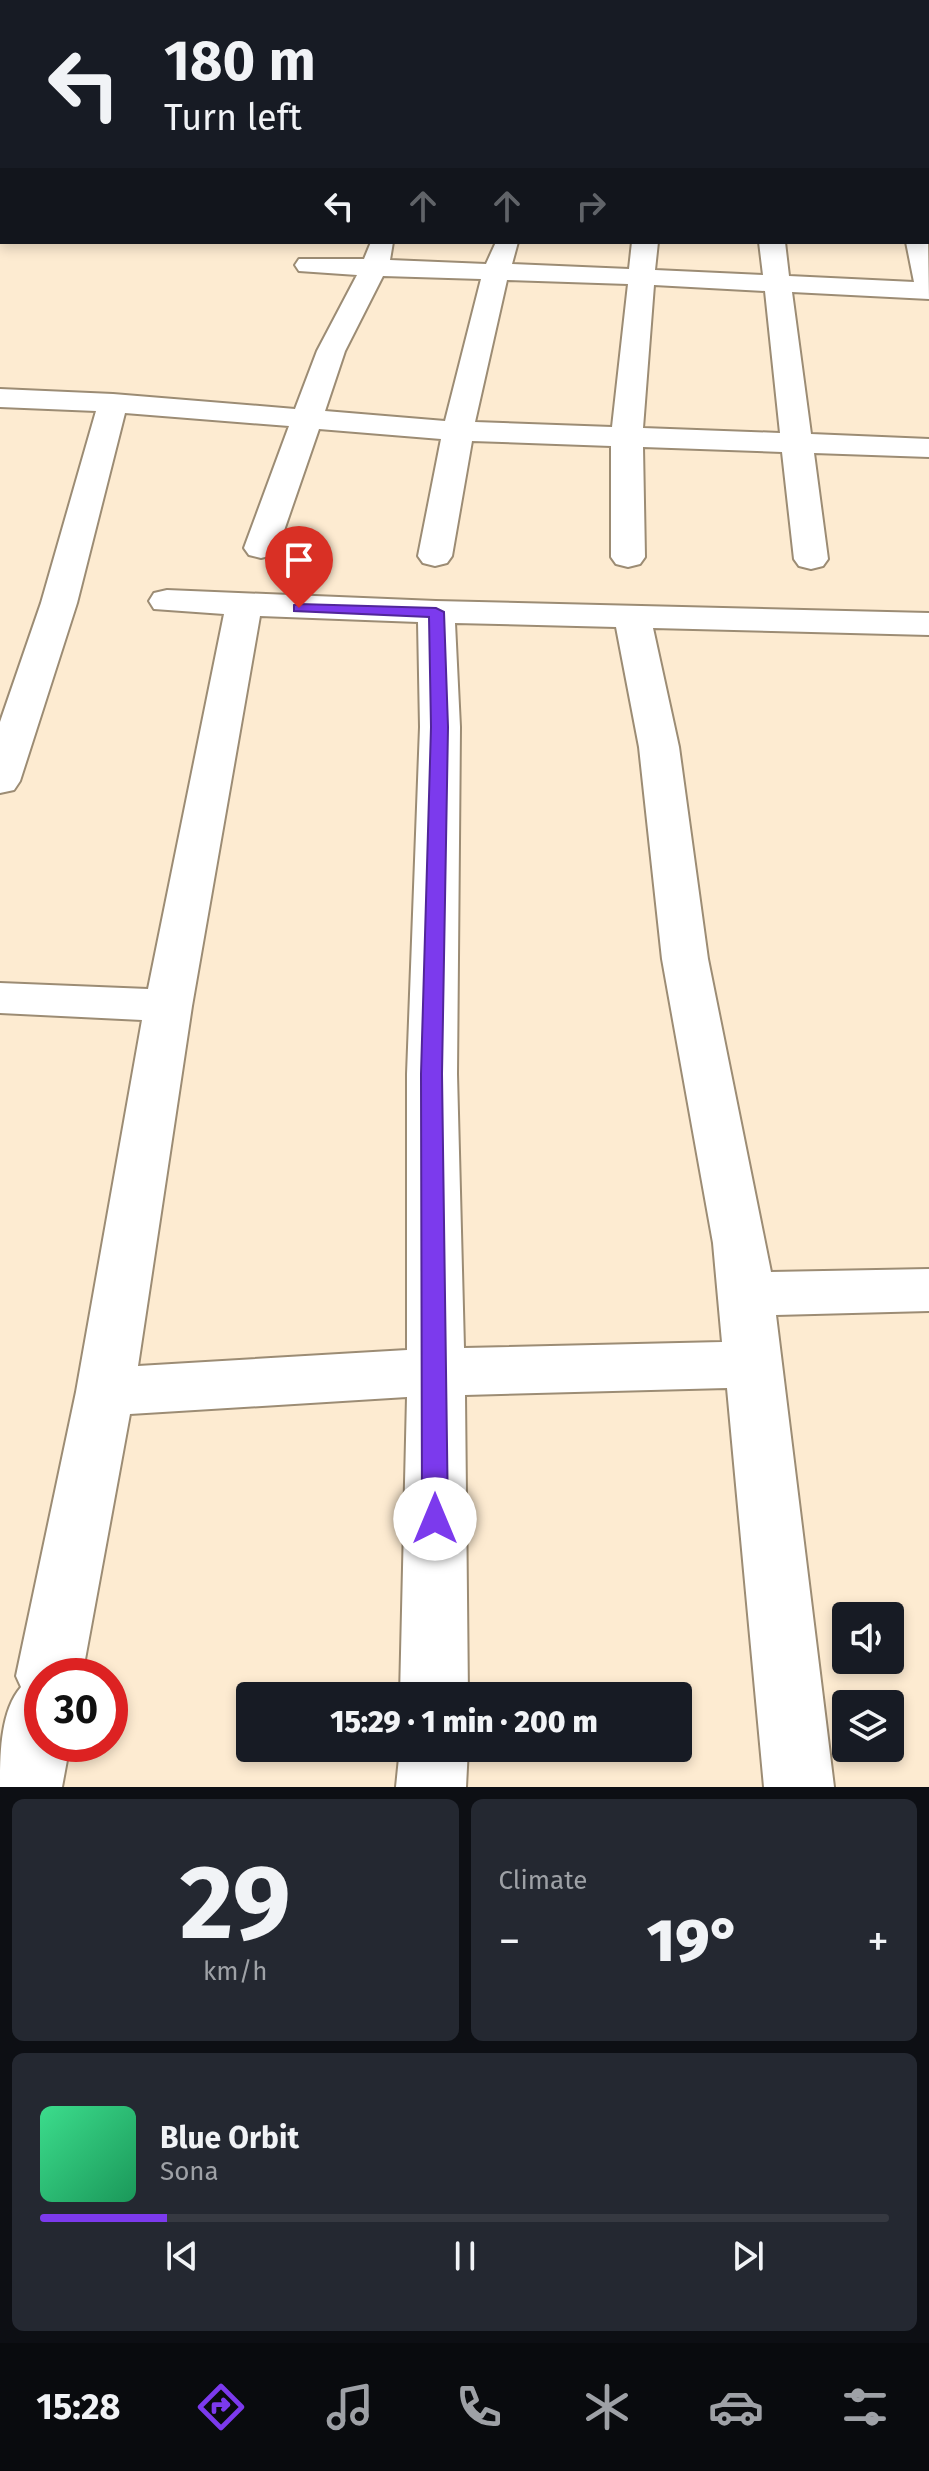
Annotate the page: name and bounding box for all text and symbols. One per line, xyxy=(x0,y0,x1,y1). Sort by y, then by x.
text: 180 m xyxy=(164,28,316,95)
icon: left xyxy=(32,32,136,136)
text: Turn left xyxy=(164,96,302,140)
icon: left xyxy=(317,184,361,228)
icon: ahead xyxy=(401,184,445,228)
icon: ahead xyxy=(485,184,529,228)
icon: right xyxy=(569,184,613,228)
pin xyxy=(265,526,333,608)
icon: arrive xyxy=(277,538,321,582)
position arrow xyxy=(393,1477,477,1561)
map controls xyxy=(832,1602,904,1762)
button: sound xyxy=(832,1602,904,1674)
speed limit sign: 30 xyxy=(24,1658,128,1762)
button: layers xyxy=(832,1690,904,1762)
text: 15:29 · 1 min · 200 m xyxy=(330,1704,598,1740)
text: 29 xyxy=(180,1841,291,1966)
text: Climate xyxy=(499,1865,587,1896)
text: 19° xyxy=(647,1905,741,1977)
text: − xyxy=(499,1915,521,1968)
text: + xyxy=(867,1915,889,1968)
text: km/h xyxy=(203,1956,267,1987)
text: Blue Orbit xyxy=(160,2120,299,2156)
text: Sona xyxy=(160,2156,219,2187)
icon: previous xyxy=(160,2234,204,2278)
icon: pause xyxy=(443,2234,487,2278)
icon: next xyxy=(726,2234,770,2278)
icon: directions xyxy=(193,2379,249,2435)
icon: music xyxy=(322,2379,378,2435)
icon: phone xyxy=(451,2379,507,2435)
icon: climate xyxy=(579,2379,635,2435)
icon: car xyxy=(708,2379,764,2435)
icon: filters xyxy=(837,2379,893,2435)
text: 15:28 xyxy=(36,2385,121,2429)

